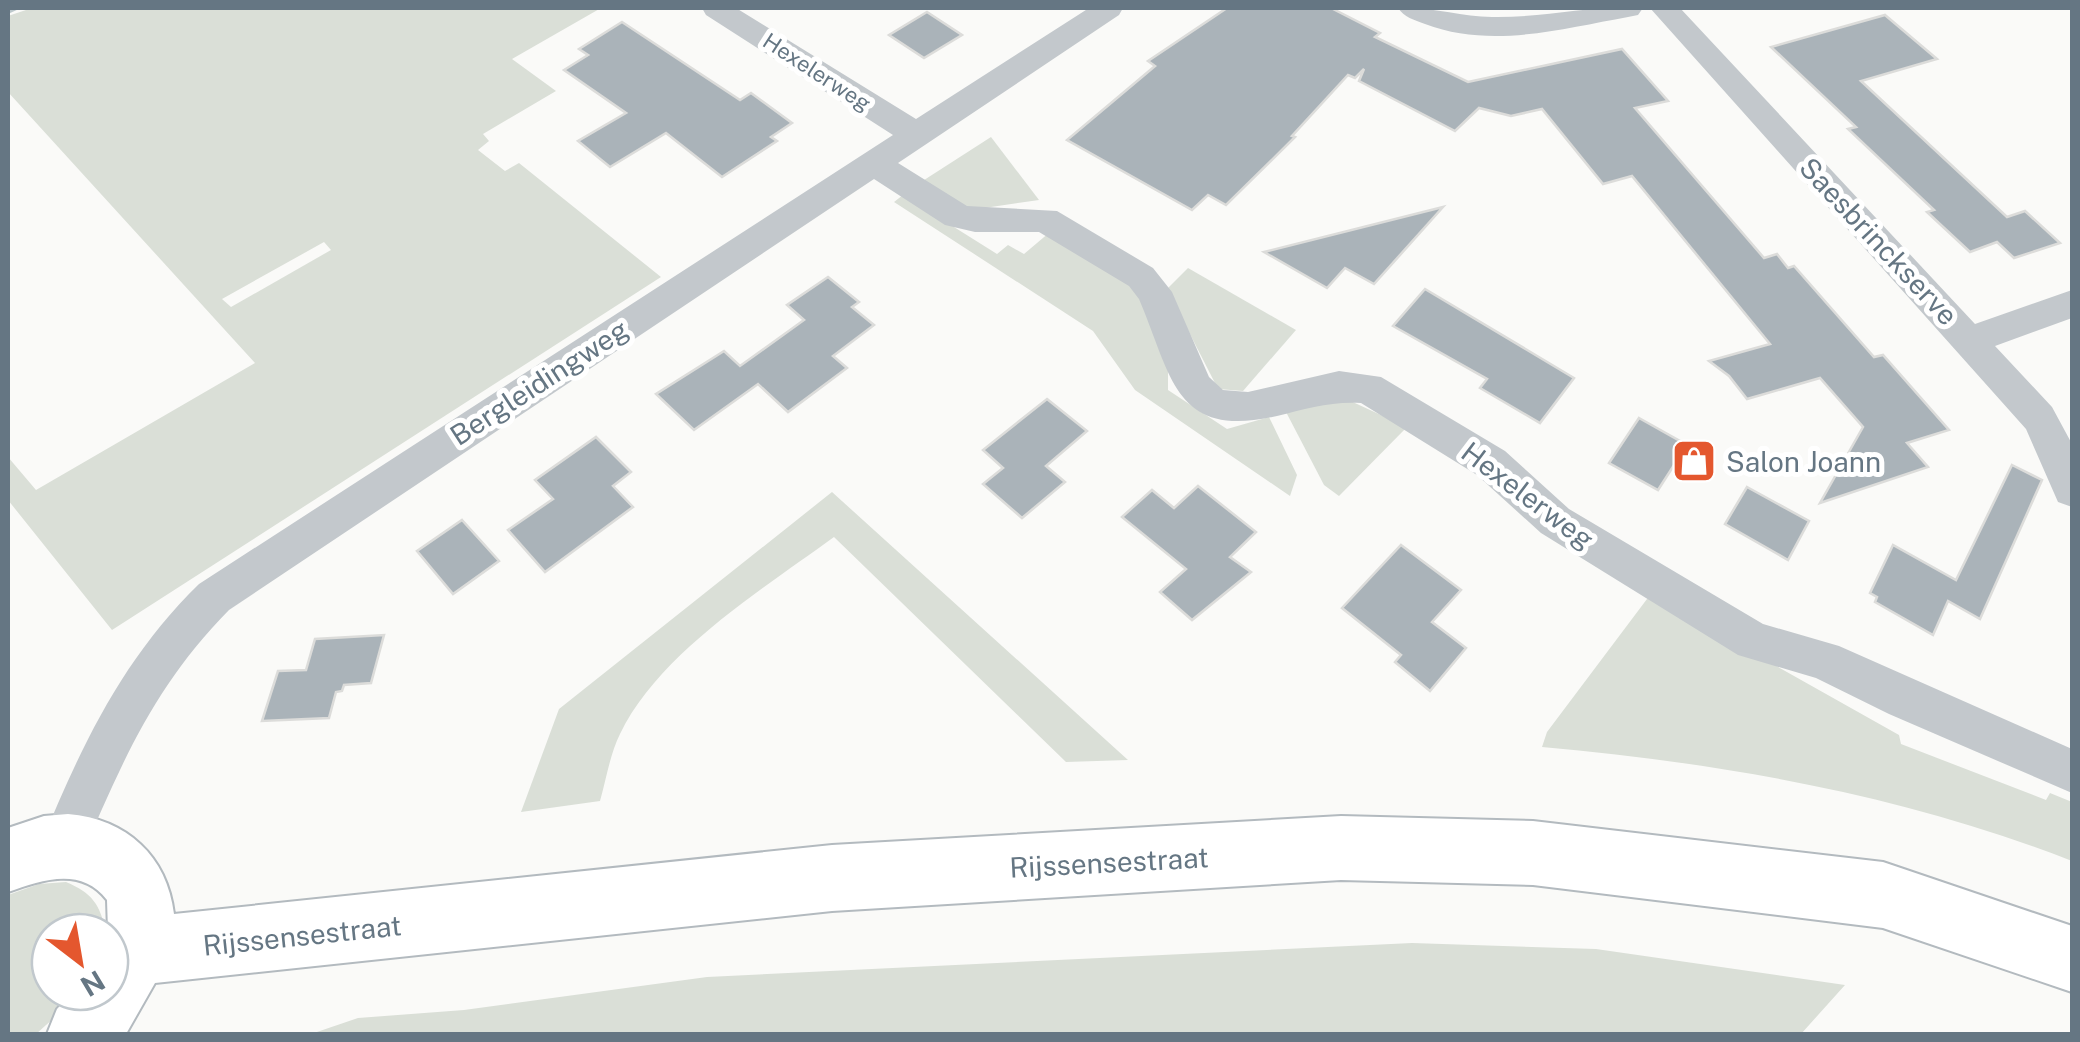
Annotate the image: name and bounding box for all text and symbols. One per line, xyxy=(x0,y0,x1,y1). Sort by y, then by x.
street label: Hexelerweg xyxy=(758,28,876,116)
street label: Saesbrinckserve xyxy=(1793,151,1965,331)
street label: Bergleidingweg xyxy=(444,312,634,452)
street label: Hexelerweg xyxy=(1455,435,1601,555)
shop icon: Salon Joann xyxy=(1671,438,1717,484)
place label: Salon Joann xyxy=(1726,445,1881,478)
street label: Rijssensestraat xyxy=(1009,840,1209,884)
street label: Rijssensestraat xyxy=(201,908,403,962)
north arrow xyxy=(30,912,130,1012)
text: N xyxy=(75,964,111,1004)

